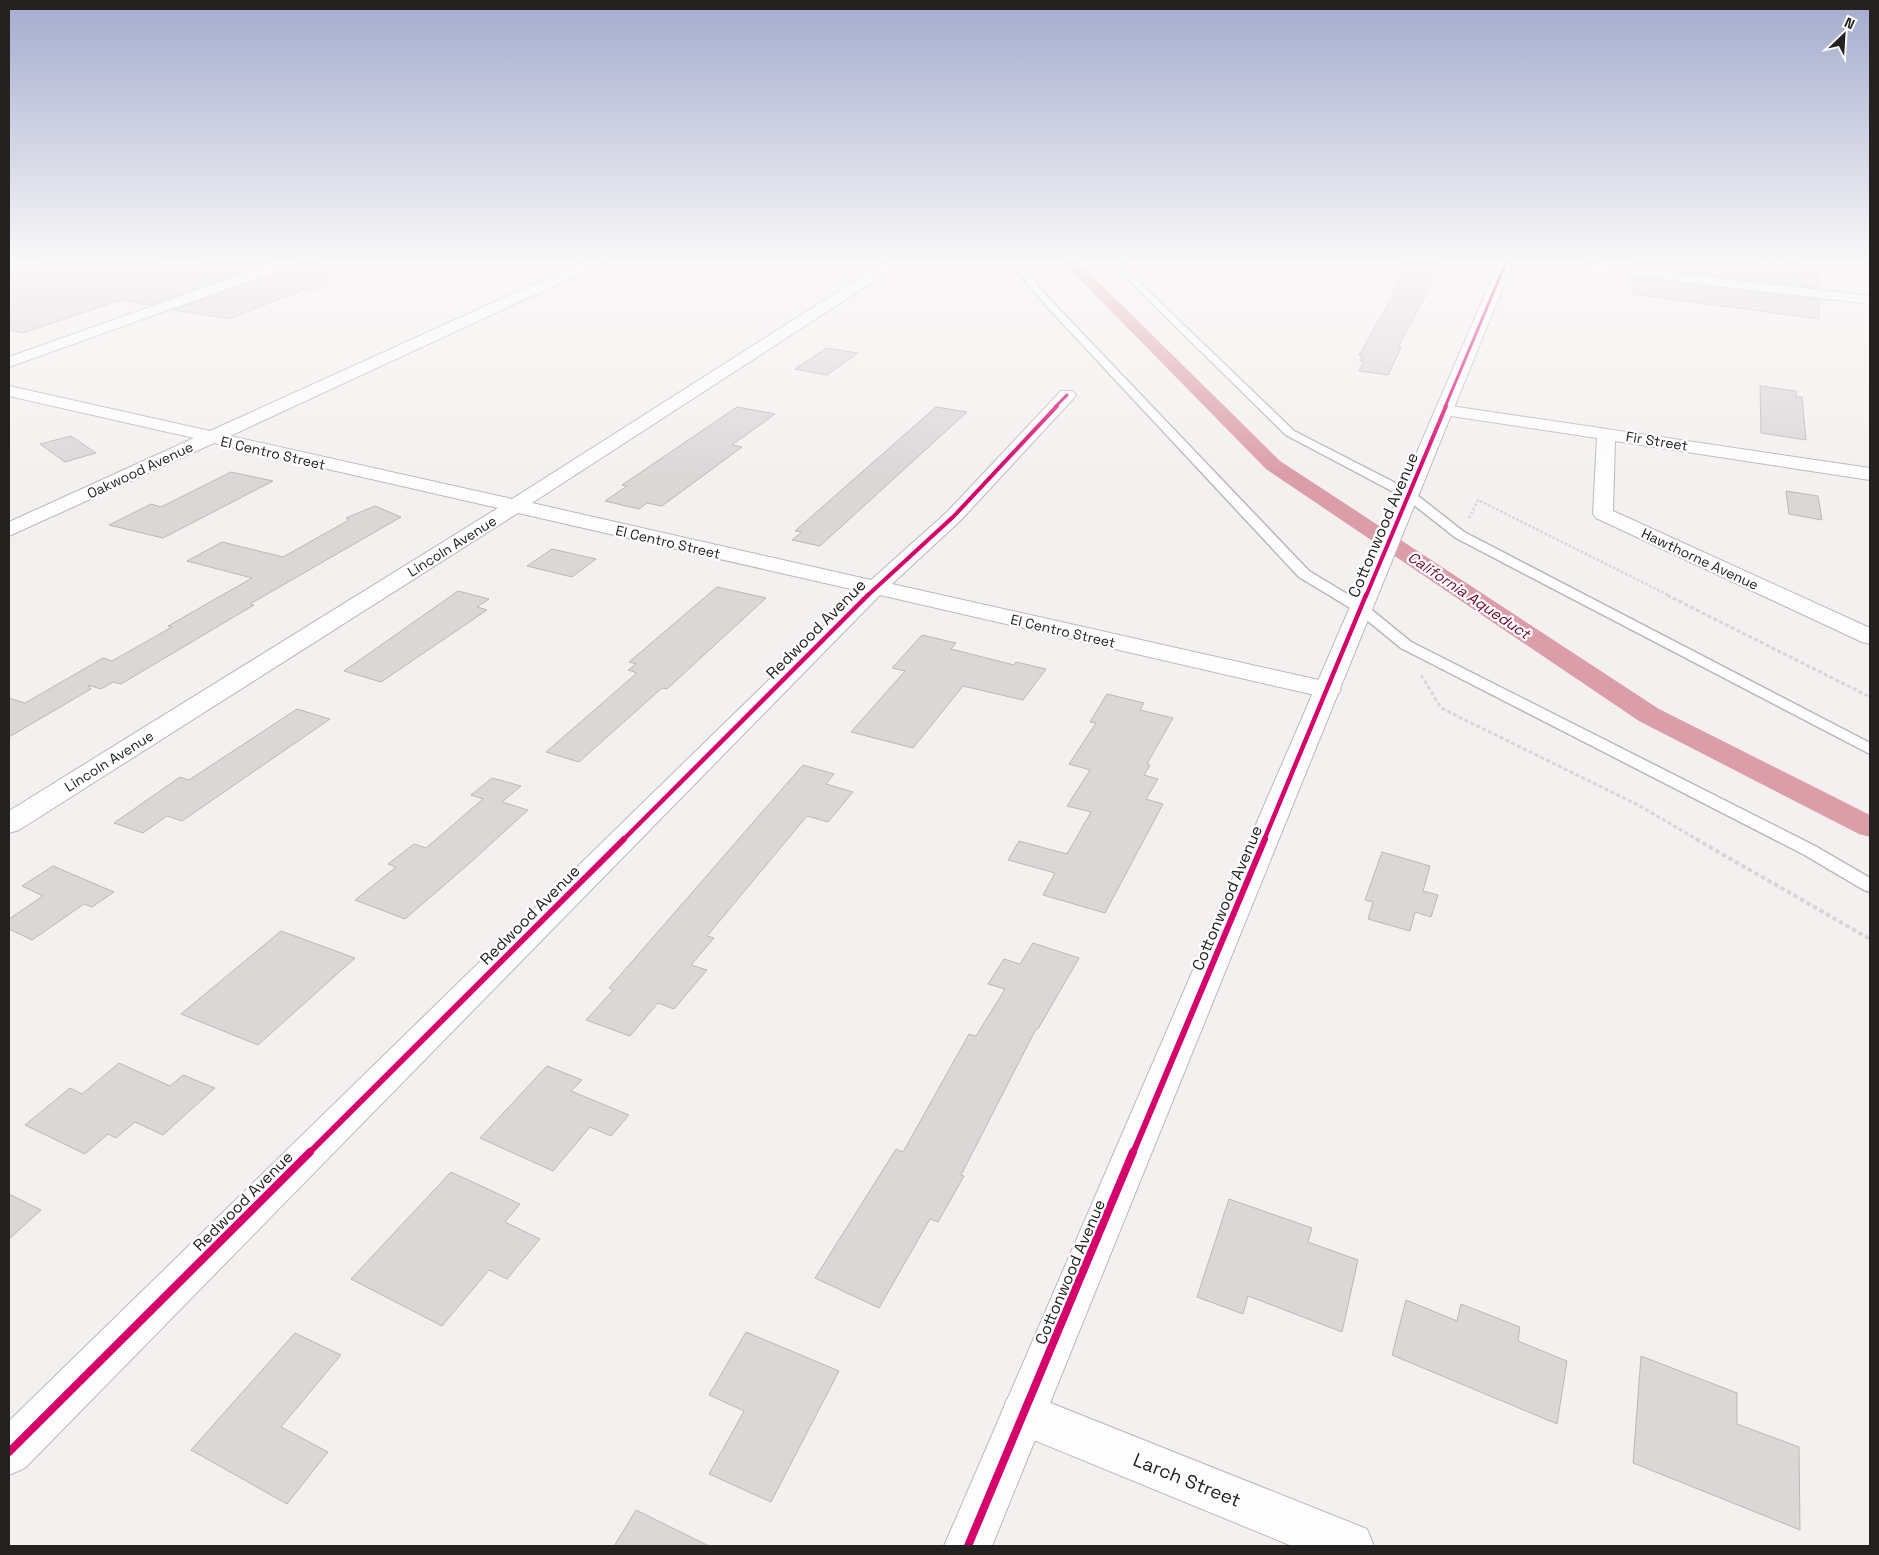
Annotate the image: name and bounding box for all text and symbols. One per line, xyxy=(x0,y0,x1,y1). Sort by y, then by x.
north arrow xyxy=(1819,10,1869,60)
text: N xyxy=(1841,13,1858,33)
street label: Fir Street xyxy=(1625,427,1689,455)
street label: El Centro Street xyxy=(219,432,327,474)
street label: Oakwood Avenue xyxy=(84,437,196,503)
street label: Cottonwood Avenue xyxy=(1343,449,1423,601)
street label: Lincoln Avenue xyxy=(404,511,500,581)
street label: El Centro Street xyxy=(614,521,722,563)
street label: Hawthorne Avenue xyxy=(1639,524,1761,594)
water label: California Aqueduct xyxy=(1404,547,1536,644)
street label: Redwood Avenue xyxy=(762,575,870,683)
street label: El Centro Street xyxy=(1009,610,1117,652)
street label: Lincoln Avenue xyxy=(61,726,157,796)
street label: Cottonwood Avenue xyxy=(1187,822,1267,974)
street label: Redwood Avenue xyxy=(476,861,584,969)
street label: Redwood Avenue xyxy=(189,1147,297,1255)
street label: Cottonwood Avenue xyxy=(1030,1196,1110,1348)
street label: Larch Street xyxy=(1129,1447,1245,1513)

